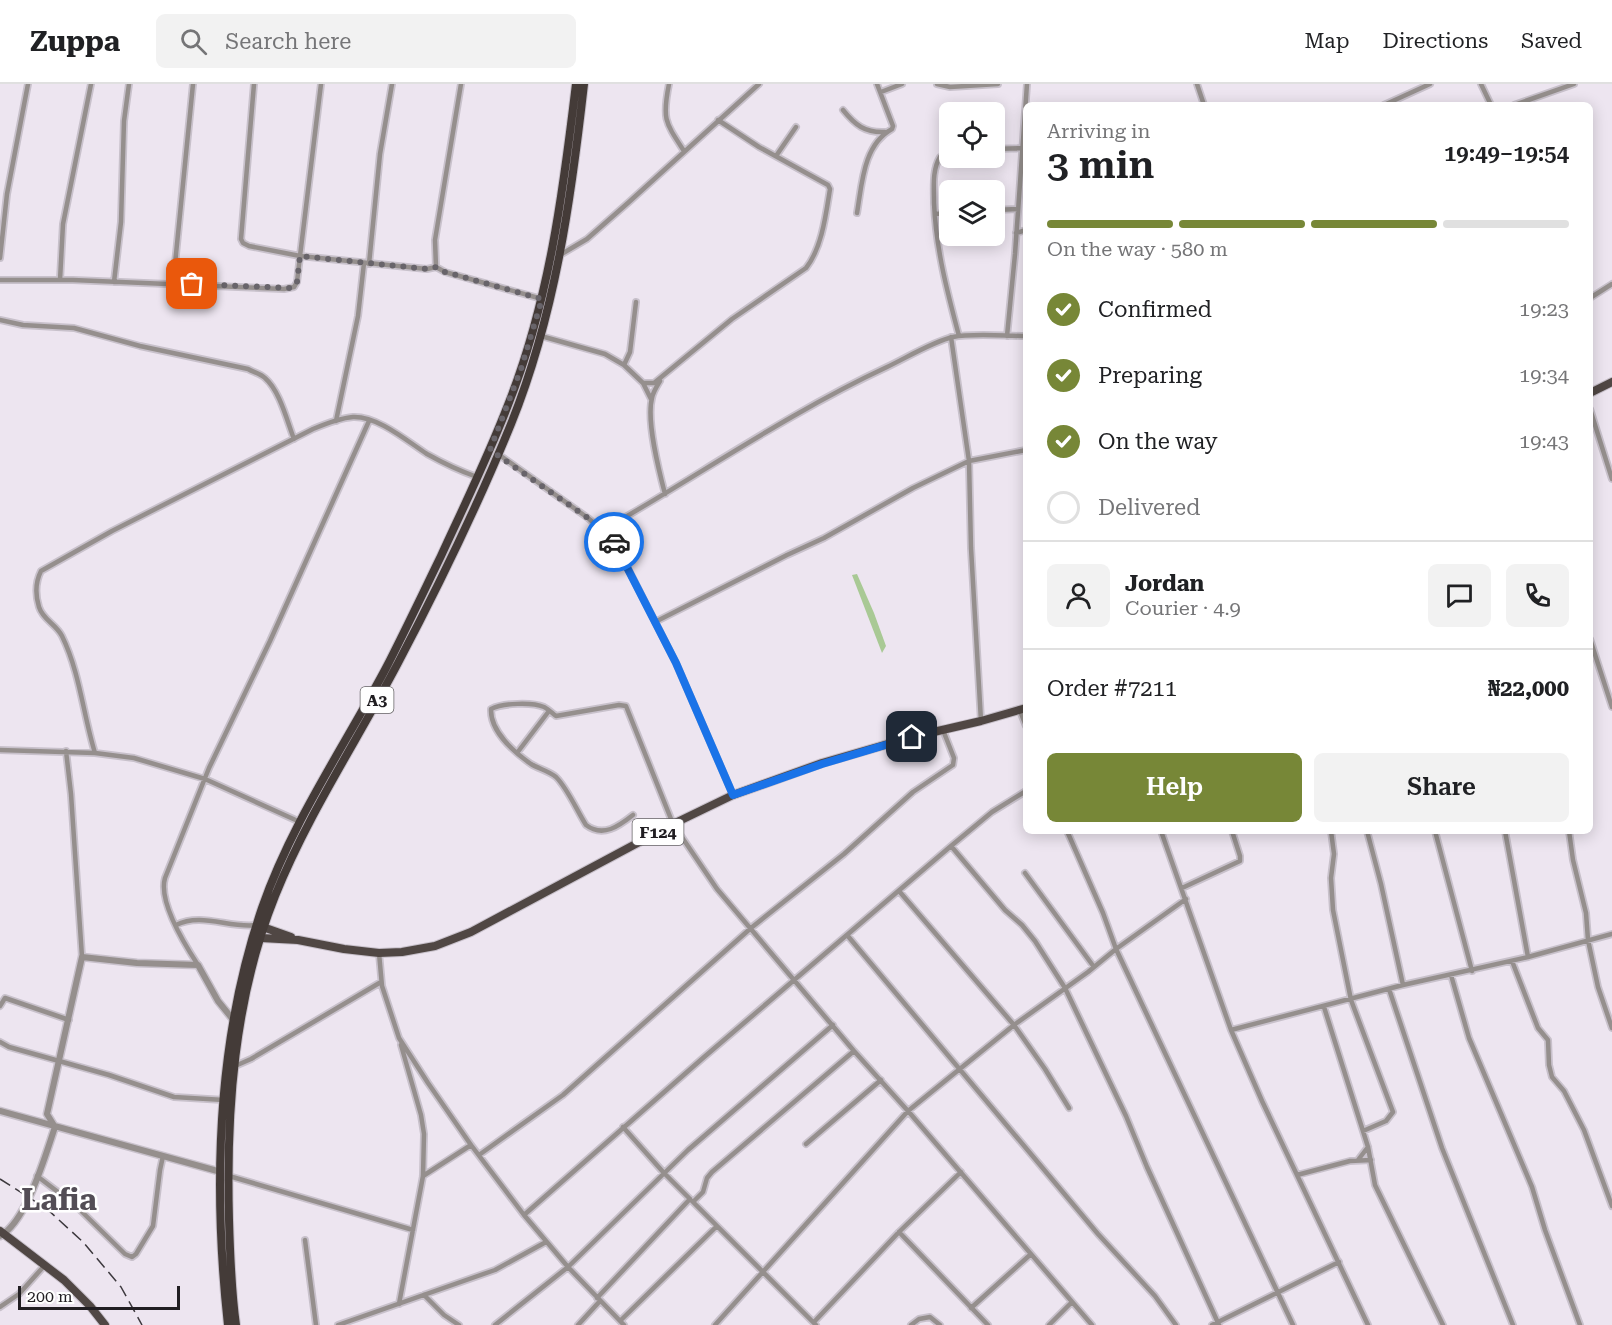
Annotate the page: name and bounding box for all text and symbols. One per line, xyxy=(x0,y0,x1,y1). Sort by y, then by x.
search box xyxy=(156,14,576,68)
text: Zuppa xyxy=(30,25,120,58)
icon: search xyxy=(177,25,210,58)
text: Search here xyxy=(225,29,351,54)
text: Map xyxy=(1305,29,1349,53)
text: Directions xyxy=(1382,29,1488,53)
text: Saved xyxy=(1521,29,1582,53)
map controls xyxy=(939,102,1005,246)
button: locate xyxy=(939,102,1005,168)
text: Arriving in xyxy=(1047,119,1150,143)
text: 19:49–19:54 xyxy=(1444,141,1569,166)
text: 3 min xyxy=(1047,142,1154,188)
button: layers xyxy=(939,180,1005,246)
text: On the way · 580 m xyxy=(1047,237,1228,261)
pin xyxy=(166,258,217,309)
icon: bag xyxy=(175,267,208,300)
icon: check xyxy=(1047,293,1080,326)
text: Confirmed xyxy=(1098,297,1212,322)
text: 19:23 xyxy=(1519,297,1569,321)
icon: check xyxy=(1047,359,1080,392)
text: Preparing xyxy=(1098,363,1202,388)
text: 19:34 xyxy=(1519,363,1569,387)
icon: check xyxy=(1047,425,1080,458)
text: On the way xyxy=(1098,429,1218,454)
text: 19:43 xyxy=(1519,429,1569,453)
text: Delivered xyxy=(1098,495,1200,520)
courier xyxy=(584,512,644,572)
icon: car xyxy=(598,526,631,559)
button: person xyxy=(1047,564,1110,627)
button: chat xyxy=(1428,564,1491,627)
button: phone xyxy=(1506,564,1569,627)
text: Jordan xyxy=(1125,571,1204,596)
text: Courier · 4.9 xyxy=(1125,596,1241,620)
text: Order #7211 xyxy=(1047,676,1177,701)
text: ₦22,000 xyxy=(1488,676,1569,701)
road number: A3 xyxy=(360,687,394,713)
pin xyxy=(886,711,937,762)
icon: home xyxy=(895,720,928,753)
button: Help xyxy=(1047,753,1302,822)
button: Share xyxy=(1314,753,1569,822)
road number: F124 xyxy=(632,819,684,845)
district label: Lafia xyxy=(21,1182,97,1217)
scale bar xyxy=(18,1283,180,1310)
text: 200 m xyxy=(27,1287,73,1306)

